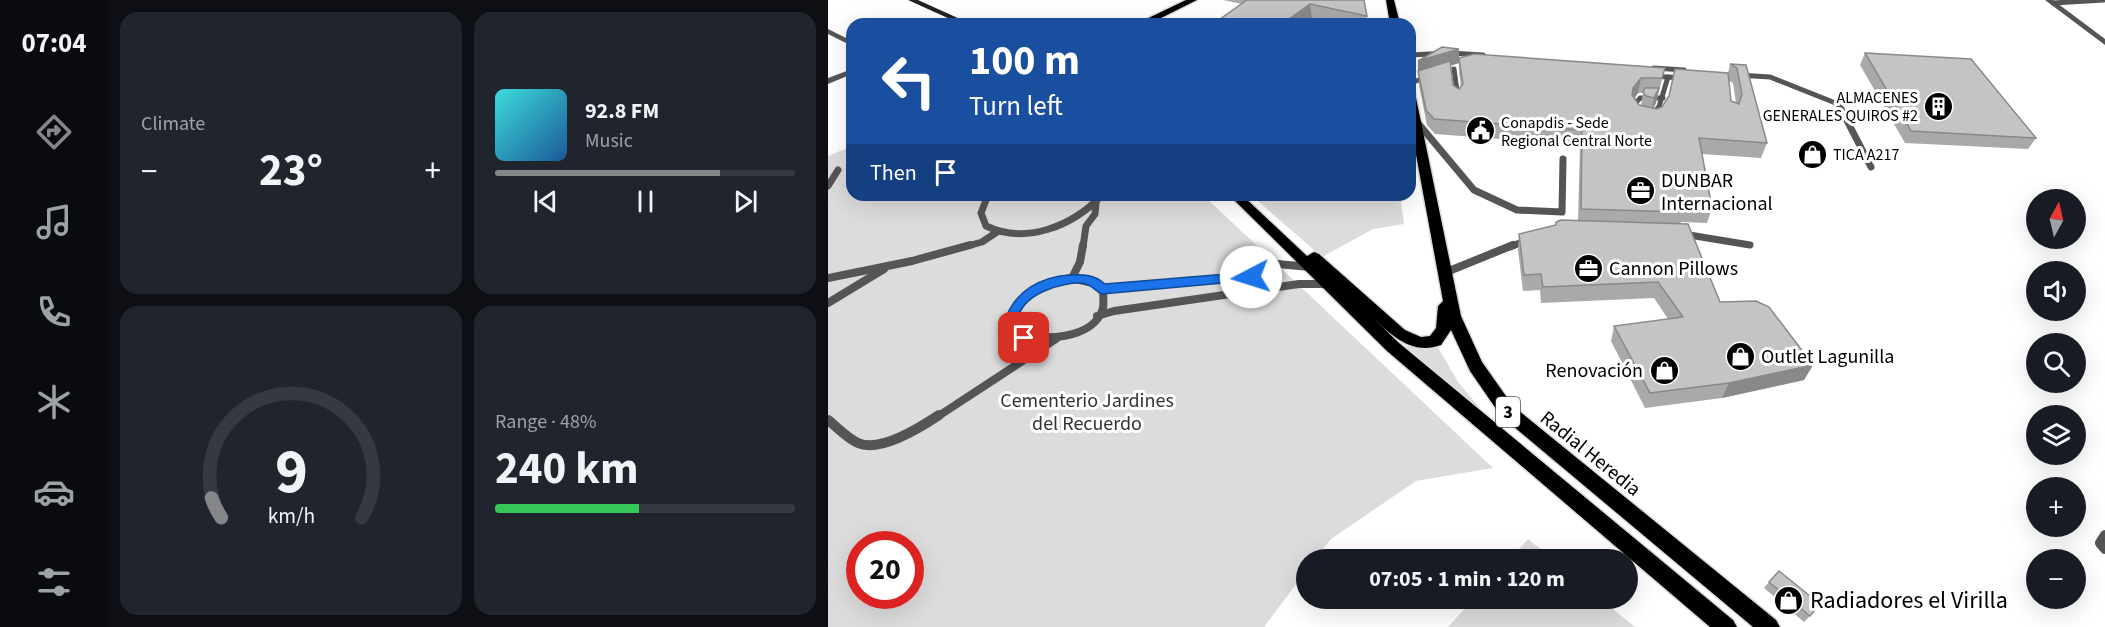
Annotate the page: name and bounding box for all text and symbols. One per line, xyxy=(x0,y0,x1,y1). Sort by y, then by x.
text: 07:04 xyxy=(21,24,87,63)
text: 100 m xyxy=(969,31,1080,91)
icon: left xyxy=(870,42,948,120)
text: Turn left xyxy=(969,87,1063,126)
place label: ALMACENES GENERALES QUIROS #2 xyxy=(1763,87,1918,127)
building icon: ALMACENES GENERALES QUIROS #2 xyxy=(1923,90,1955,122)
text: 92.8 FM xyxy=(585,95,659,127)
text: Climate xyxy=(141,110,205,138)
icon: directions xyxy=(33,111,75,153)
place label: Conapdis - Sede Regional Central Norte xyxy=(1501,112,1652,152)
public building icon: Conapdis - Sede Regional Central Norte xyxy=(1464,115,1496,147)
text: Music xyxy=(585,127,633,155)
shop icon: TICA A217 xyxy=(1796,138,1828,170)
text: 23° xyxy=(259,139,323,203)
place label: TICA A217 xyxy=(1833,144,1899,166)
text: − xyxy=(141,148,157,195)
text: + xyxy=(425,148,441,195)
icon: arrive xyxy=(929,156,962,189)
text: Then xyxy=(870,157,917,189)
place label: DUNBAR Internacional xyxy=(1661,167,1773,218)
office icon: DUNBAR Internacional xyxy=(1624,175,1656,207)
icon: previous xyxy=(529,185,562,218)
icon: pause xyxy=(629,185,662,218)
icon: next xyxy=(729,185,762,218)
north arrow xyxy=(2026,189,2086,249)
map controls xyxy=(2026,189,2086,609)
icon: music xyxy=(33,201,75,243)
position arrow xyxy=(1219,245,1283,309)
office icon: Cannon Pillows xyxy=(1572,252,1604,284)
place label: Cannon Pillows xyxy=(1609,255,1738,283)
button: sound xyxy=(2026,261,2086,321)
icon: phone xyxy=(33,291,75,333)
pin xyxy=(998,312,1049,363)
icon: arrive xyxy=(1007,321,1040,354)
button: search xyxy=(2026,333,2086,393)
shop icon: Outlet Lagunilla xyxy=(1724,340,1756,372)
place label: Outlet Lagunilla xyxy=(1761,343,1894,371)
shop icon: Renovación xyxy=(1648,354,1680,386)
place label: Renovación xyxy=(1545,357,1643,385)
icon: climate xyxy=(33,381,75,423)
park label: Cementerio Jardines del Recuerdo xyxy=(1000,387,1174,438)
road number: 3 xyxy=(1496,397,1520,427)
street label: Radial Heredia xyxy=(1534,404,1647,503)
button: layers xyxy=(2026,405,2086,465)
text: Range · 48% xyxy=(495,408,596,436)
text: 9 xyxy=(275,428,307,517)
text: 240 km xyxy=(495,437,639,501)
icon: car xyxy=(33,471,75,513)
button: + xyxy=(2026,477,2086,537)
text: km/h xyxy=(267,501,315,532)
speed limit sign: 20 xyxy=(846,531,924,609)
button: − xyxy=(2026,549,2086,609)
icon: filters xyxy=(33,561,75,603)
text: 07:05 · 1 min · 120 m xyxy=(1369,563,1565,595)
place label: Radiadores el Virilla xyxy=(1810,583,2008,618)
shop icon: Radiadores el Virilla xyxy=(1773,584,1805,616)

